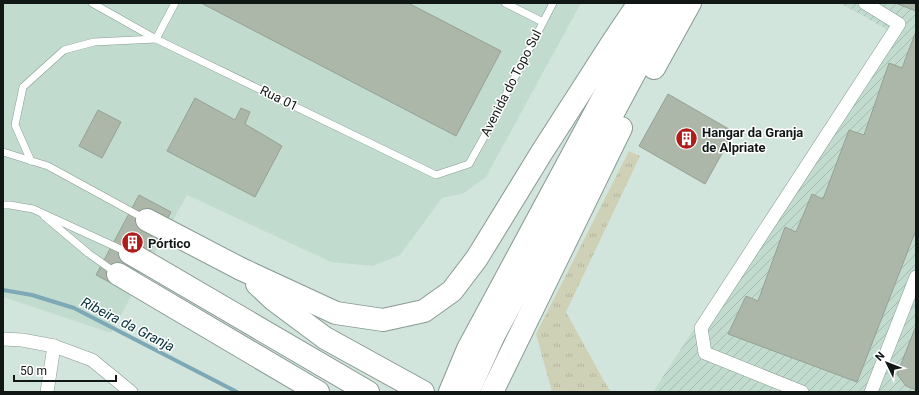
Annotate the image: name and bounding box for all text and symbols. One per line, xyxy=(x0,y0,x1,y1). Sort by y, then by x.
street label: Avenida do Topo Sul xyxy=(478,27,544,139)
street label: Rua 01 xyxy=(258,82,300,114)
place label: Hangar da Granja de Alpriate xyxy=(702,125,803,155)
building icon: Hangar da Granja de Alpriate xyxy=(674,126,700,152)
building icon: Pórtico xyxy=(120,230,146,256)
place label: Pórtico xyxy=(148,236,191,251)
water label: Ribeira da Granja xyxy=(79,294,177,354)
north arrow xyxy=(867,343,907,383)
text: N xyxy=(873,349,888,364)
scale bar xyxy=(14,357,116,383)
text: 50 m xyxy=(20,364,47,378)

